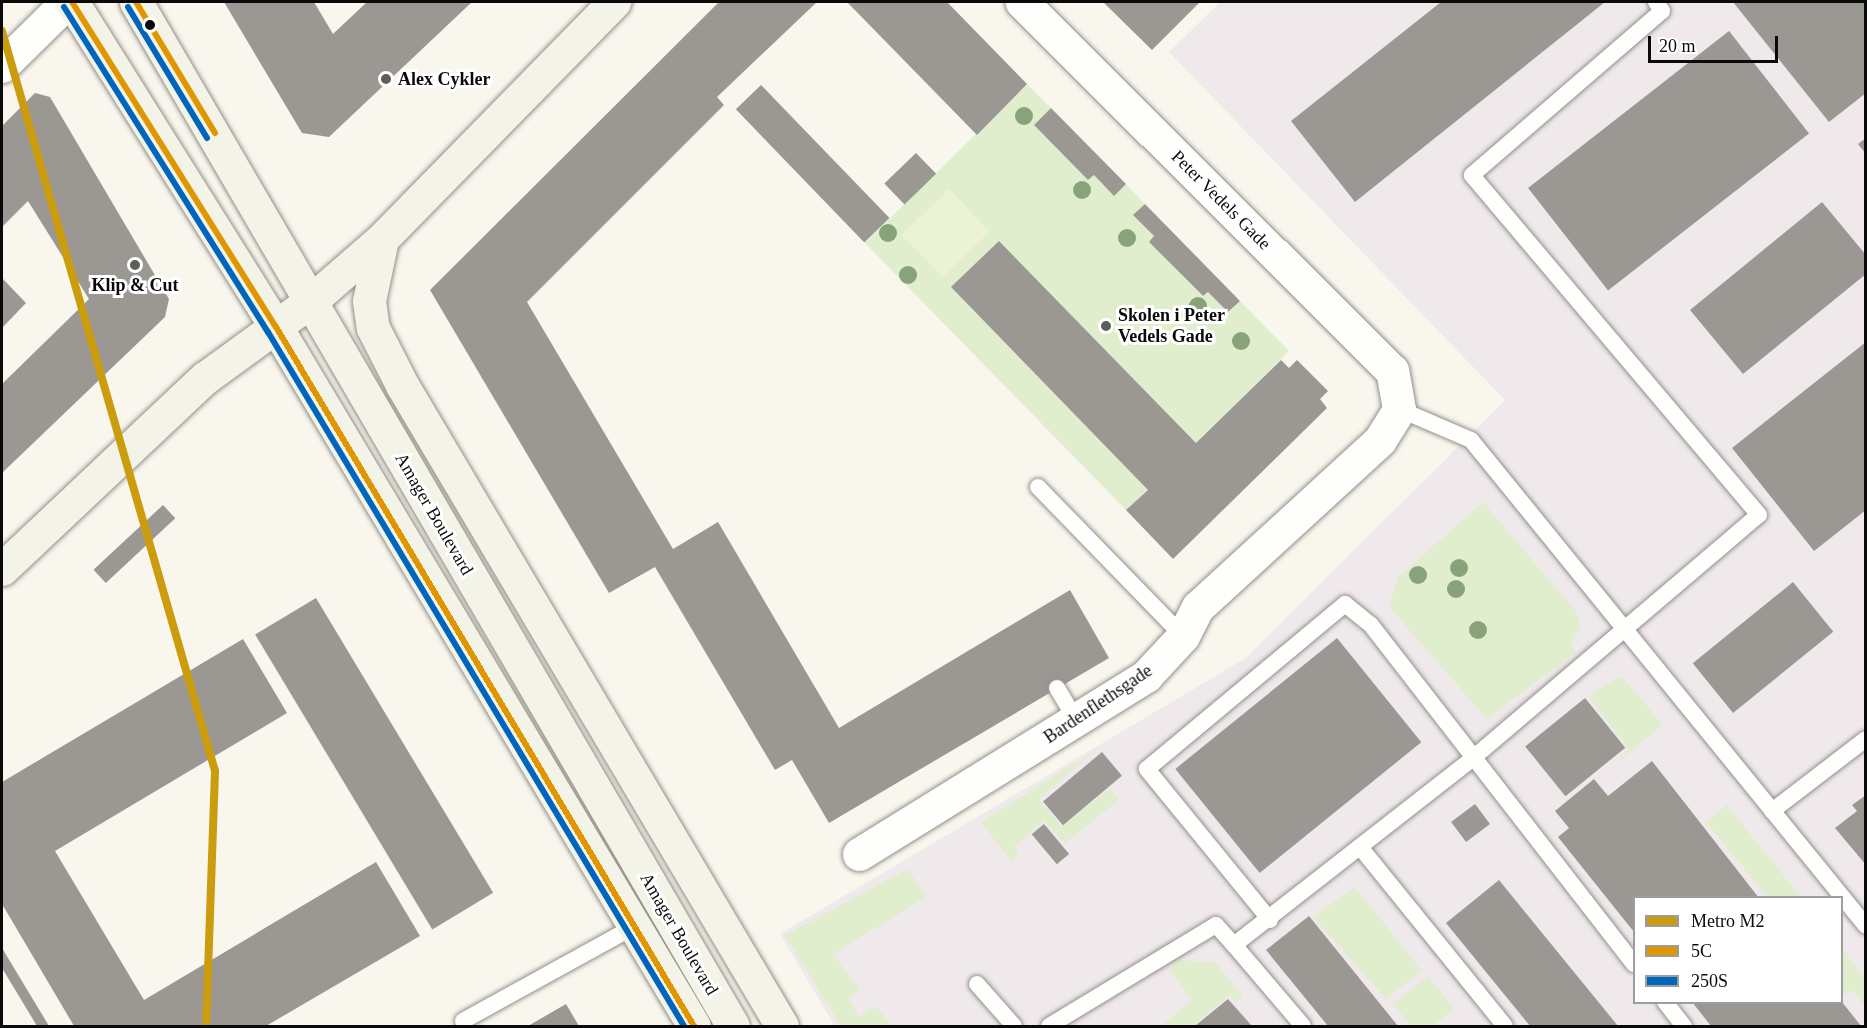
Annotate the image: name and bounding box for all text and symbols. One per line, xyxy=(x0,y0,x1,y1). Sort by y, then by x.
unlabelled marker xyxy=(144,19,156,31)
scale bar xyxy=(1651,24,1782,62)
text: 20 m xyxy=(1659,36,1696,56)
place label: Alex Cykler xyxy=(398,68,490,90)
marker: Alex Cykler xyxy=(379,72,393,86)
street label: Peter Vedels Gade xyxy=(1167,146,1275,254)
marker: Klip & Cut xyxy=(128,258,142,272)
place label: Klip & Cut xyxy=(91,274,179,296)
place label: Skolen i Peter Vedels Gade xyxy=(1118,305,1225,348)
marker: Skolen i Peter Vedels Gade xyxy=(1099,319,1113,333)
street label: Amager Boulevard xyxy=(390,449,478,579)
street label: Bardenflethsgade xyxy=(1040,660,1156,748)
street label: Amager Boulevard xyxy=(635,869,723,999)
legend xyxy=(1633,896,1843,1004)
text: Metro M2 xyxy=(1691,911,1765,931)
text: 5C xyxy=(1691,941,1712,961)
text: 250S xyxy=(1691,971,1728,991)

